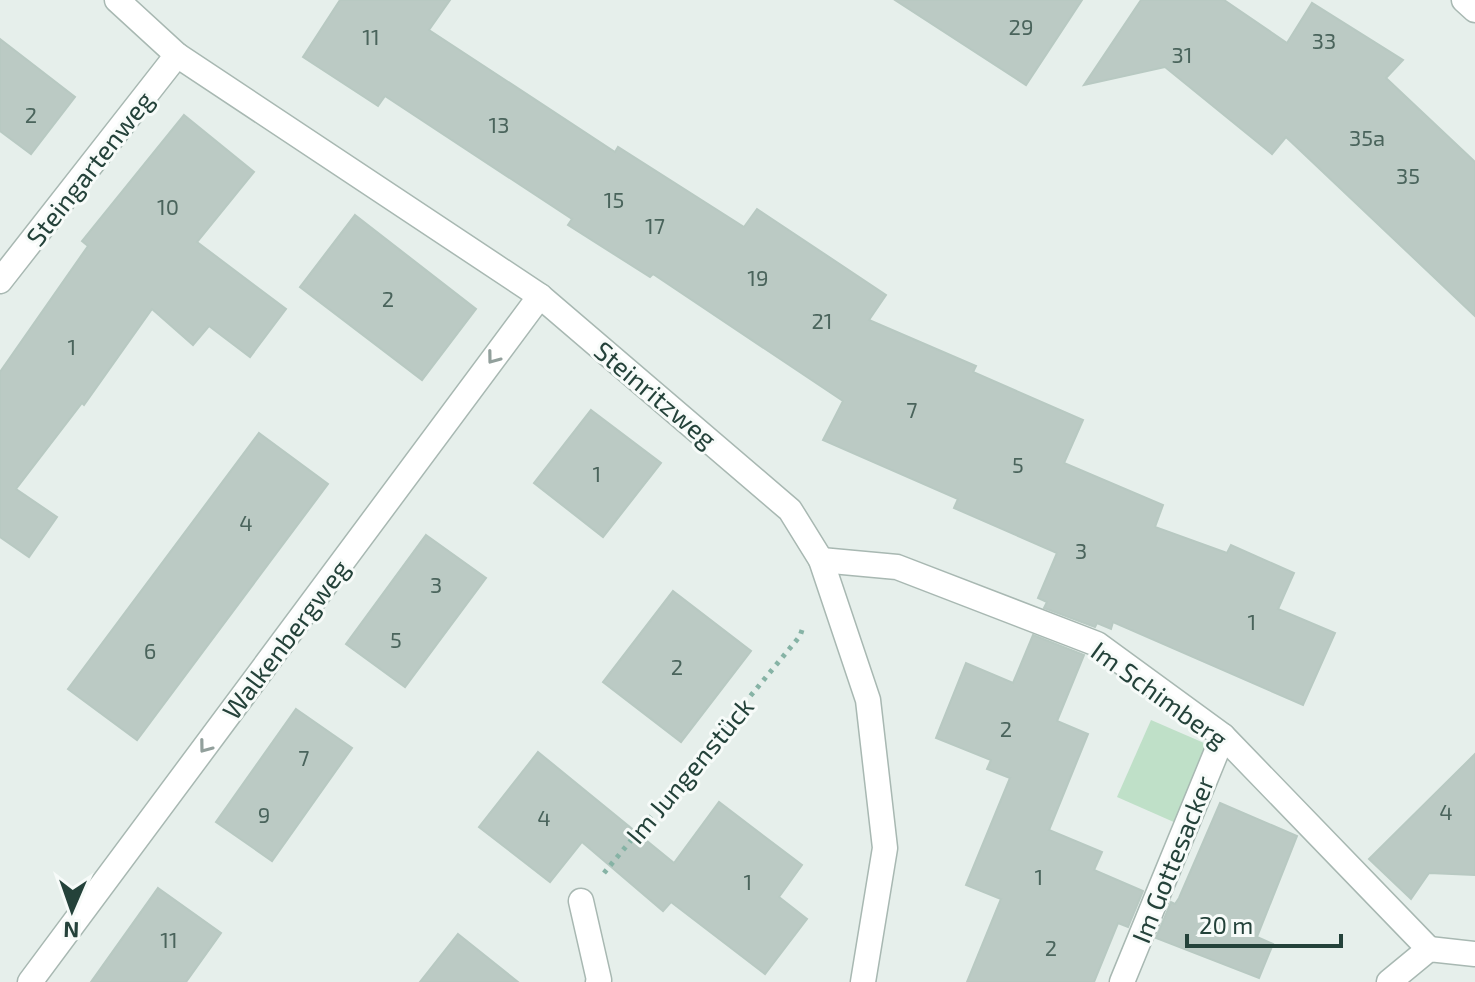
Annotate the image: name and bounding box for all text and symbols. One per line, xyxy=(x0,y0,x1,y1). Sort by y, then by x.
house number: 29 xyxy=(1009,13,1033,39)
house number: 11 xyxy=(362,23,380,49)
house number: 33 xyxy=(1312,27,1336,53)
house number: 31 xyxy=(1172,41,1193,67)
street label: Steingartenweg xyxy=(19,84,159,252)
house number: 2 xyxy=(25,101,37,127)
house number: 13 xyxy=(489,111,510,137)
house number: 35a xyxy=(1349,124,1385,150)
house number: 35 xyxy=(1396,162,1420,188)
house number: 15 xyxy=(604,186,624,212)
house number: 10 xyxy=(157,193,179,219)
house number: 17 xyxy=(645,212,665,238)
house number: 19 xyxy=(747,264,769,290)
house number: 2 xyxy=(382,285,394,311)
house number: 21 xyxy=(811,307,833,333)
house number: 1 xyxy=(68,333,76,359)
street label: Steinritzweg xyxy=(589,334,723,454)
one-way arrow xyxy=(489,350,503,364)
house number: 7 xyxy=(906,396,918,422)
house number: 5 xyxy=(1012,451,1024,477)
house number: 1 xyxy=(593,460,601,486)
house number: 4 xyxy=(239,509,253,535)
house number: 3 xyxy=(1075,537,1087,563)
street label: Walkenbergweg xyxy=(215,553,355,725)
house number: 3 xyxy=(430,571,442,597)
house number: 1 xyxy=(1248,608,1256,634)
house number: 5 xyxy=(390,626,402,652)
street label: Im Schimberg xyxy=(1086,634,1234,754)
house number: 6 xyxy=(144,637,156,663)
house number: 2 xyxy=(671,653,683,679)
street label: Im Jungenstück xyxy=(619,691,759,849)
house number: 2 xyxy=(1000,715,1012,741)
one-way arrow xyxy=(200,738,215,753)
house number: 7 xyxy=(298,744,310,770)
street label: Im Gottesacker xyxy=(1124,771,1220,947)
house number: 4 xyxy=(1439,798,1453,824)
house number: 9 xyxy=(258,801,270,827)
house number: 4 xyxy=(537,804,551,830)
house number: 1 xyxy=(1035,863,1043,889)
house number: 1 xyxy=(744,868,752,894)
north arrow xyxy=(32,870,112,950)
scale bar xyxy=(1187,898,1341,948)
text: 20 m xyxy=(1199,910,1253,939)
text: N xyxy=(63,918,80,944)
house number: 11 xyxy=(160,926,178,952)
house number: 2 xyxy=(1045,934,1057,960)

